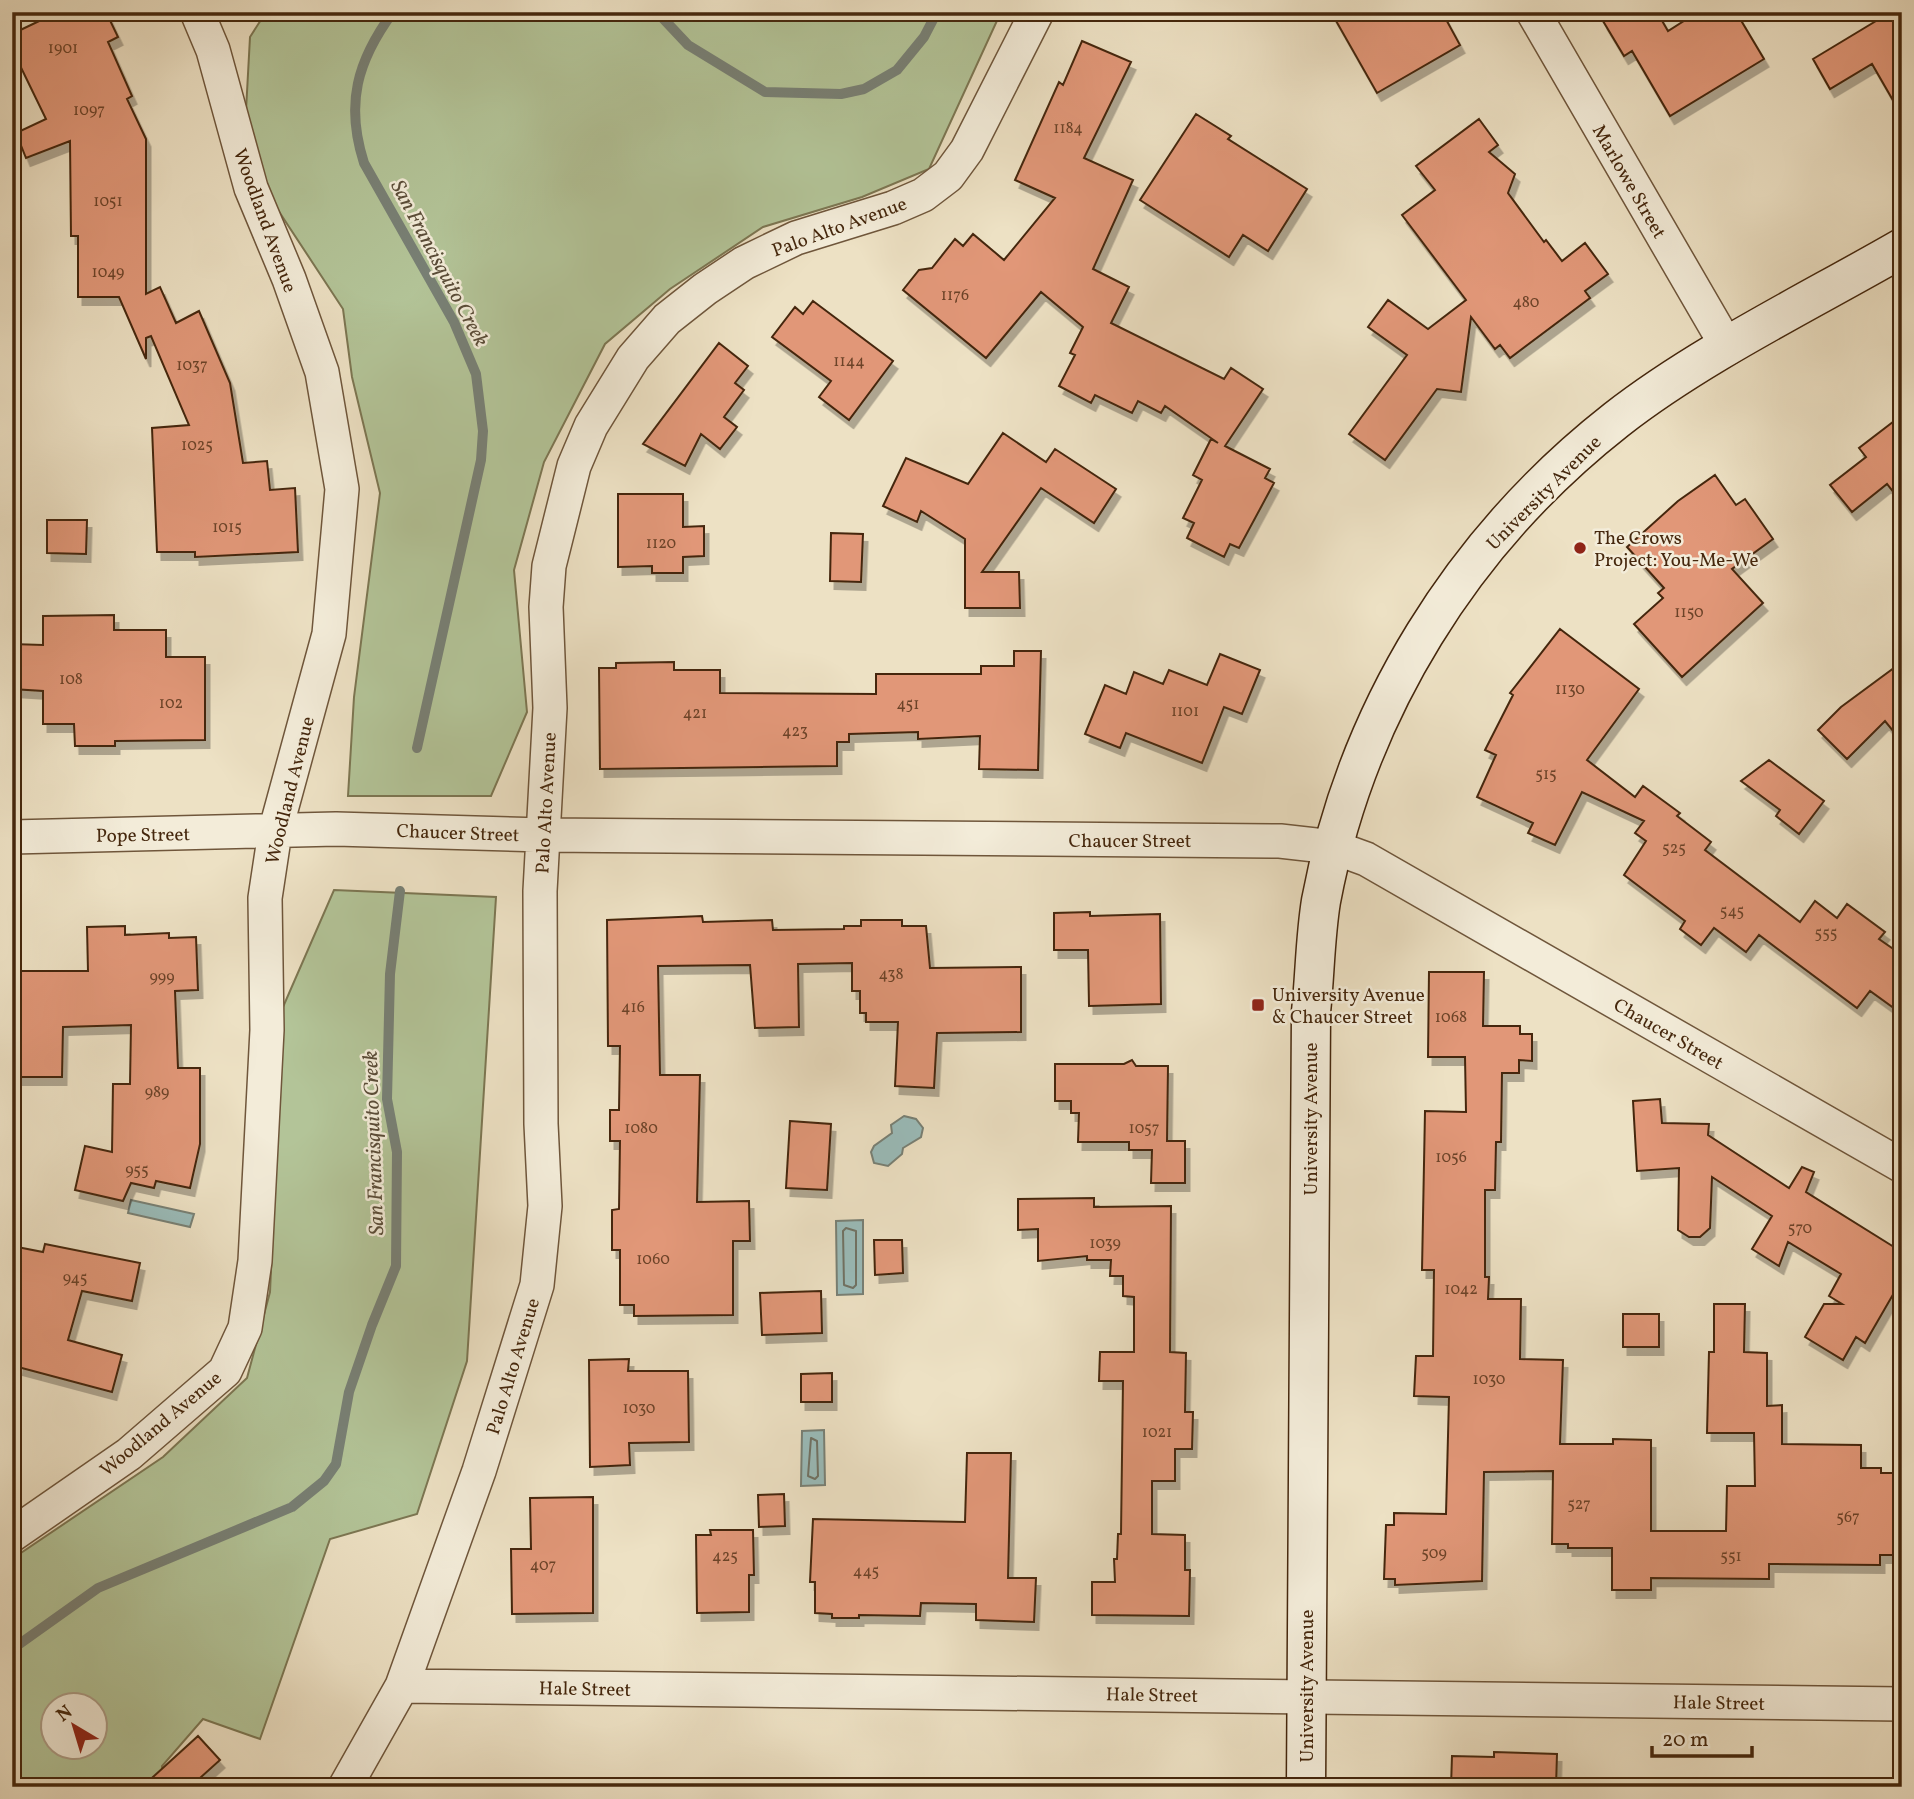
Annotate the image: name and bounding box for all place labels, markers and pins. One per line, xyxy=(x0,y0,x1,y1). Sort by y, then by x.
place label: The Crows Project: You-Me-We xyxy=(1594,526,1759,574)
marker: The Crows Project: You-Me-We xyxy=(1572,540,1588,556)
place label: University Avenue & Chaucer Street xyxy=(1272,983,1425,1031)
marker: University Avenue & Chaucer Street xyxy=(1250,997,1266,1013)

